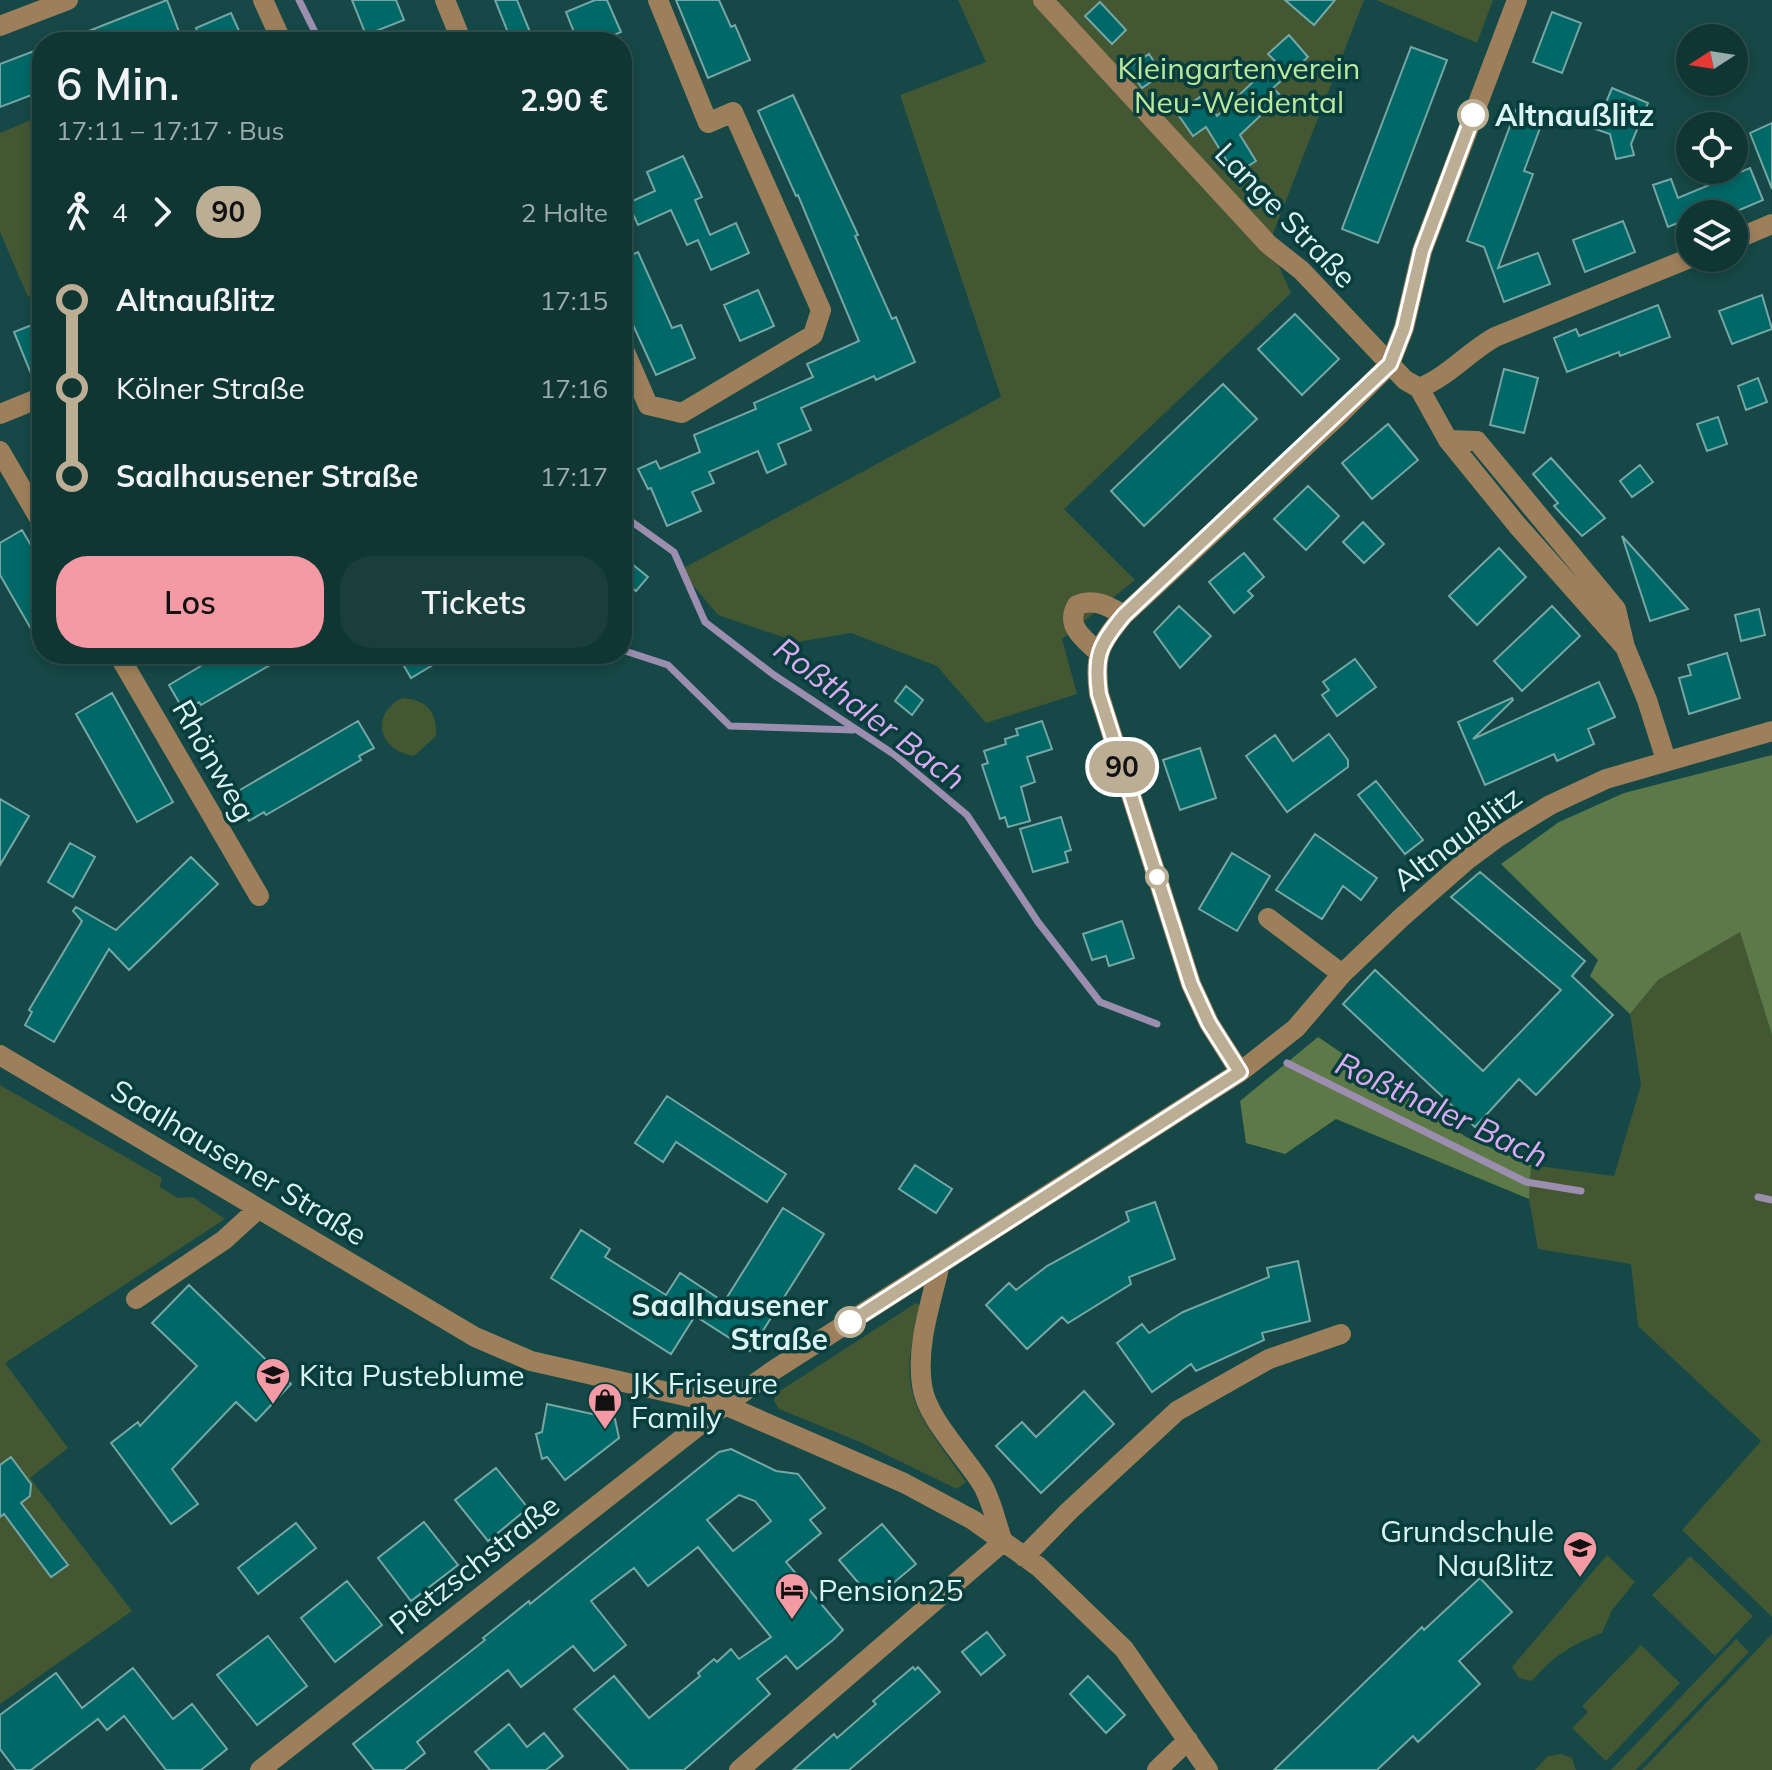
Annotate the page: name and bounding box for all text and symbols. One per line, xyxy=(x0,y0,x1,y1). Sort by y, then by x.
north arrow xyxy=(1676,24,1748,96)
map controls xyxy=(1676,24,1748,272)
park label: Kleingartenverein Neu-Weidental xyxy=(1118,49,1360,121)
text: 6 Min. xyxy=(56,56,180,111)
text: 2.90 € xyxy=(520,81,608,119)
place label: Altnaußlitz xyxy=(1495,96,1654,134)
marker: Altnaußlitz xyxy=(1458,100,1488,130)
button: locate xyxy=(1676,112,1748,184)
text: 17:11 – 17:17 · Bus xyxy=(56,114,285,147)
street label: Lange Straße xyxy=(1207,134,1365,296)
icon: walk xyxy=(56,190,100,234)
icon: forward xyxy=(140,190,184,234)
text: 90 xyxy=(212,194,245,229)
text: 4 xyxy=(112,196,128,229)
text: 2 Halte xyxy=(521,196,608,229)
button: layers xyxy=(1676,200,1748,272)
text: Altnaußlitz xyxy=(116,281,275,319)
text: 17:15 xyxy=(540,284,608,317)
text: Kölner Straße xyxy=(116,369,305,407)
text: 17:16 xyxy=(540,372,608,405)
text: Saalhausener Straße xyxy=(116,457,418,495)
text: 17:17 xyxy=(540,460,608,493)
button: Los xyxy=(56,556,324,648)
button: Tickets xyxy=(340,556,608,648)
water label: Roßthaler Bach xyxy=(766,628,974,798)
street label: Rhönweg xyxy=(164,693,264,827)
line badge: 90 xyxy=(1086,741,1158,793)
text: 90 xyxy=(1105,749,1139,784)
street label: Altnaußlitz xyxy=(1385,777,1529,899)
unlabelled marker xyxy=(1146,866,1168,888)
water label: Roßthaler Bach xyxy=(1330,1042,1554,1176)
street label: Saalhausener Straße xyxy=(104,1071,374,1253)
place label: Saalhausener Straße xyxy=(631,1286,828,1358)
marker: Saalhausener Straße xyxy=(835,1307,865,1337)
school or university icon: Kita Pusteblume xyxy=(254,1356,292,1406)
place label: Kita Pusteblume xyxy=(299,1356,525,1394)
place label: JK Friseure Family xyxy=(631,1364,778,1436)
shop icon: JK Friseure Family xyxy=(586,1381,624,1431)
street label: Pietzschstraße xyxy=(381,1486,567,1642)
place label: Grundschule Naußlitz xyxy=(1380,1512,1554,1584)
school or university icon: Grundschule Naußlitz xyxy=(1561,1529,1599,1579)
hotel icon: Pension25 xyxy=(773,1571,811,1621)
place label: Pension25 xyxy=(818,1571,964,1609)

